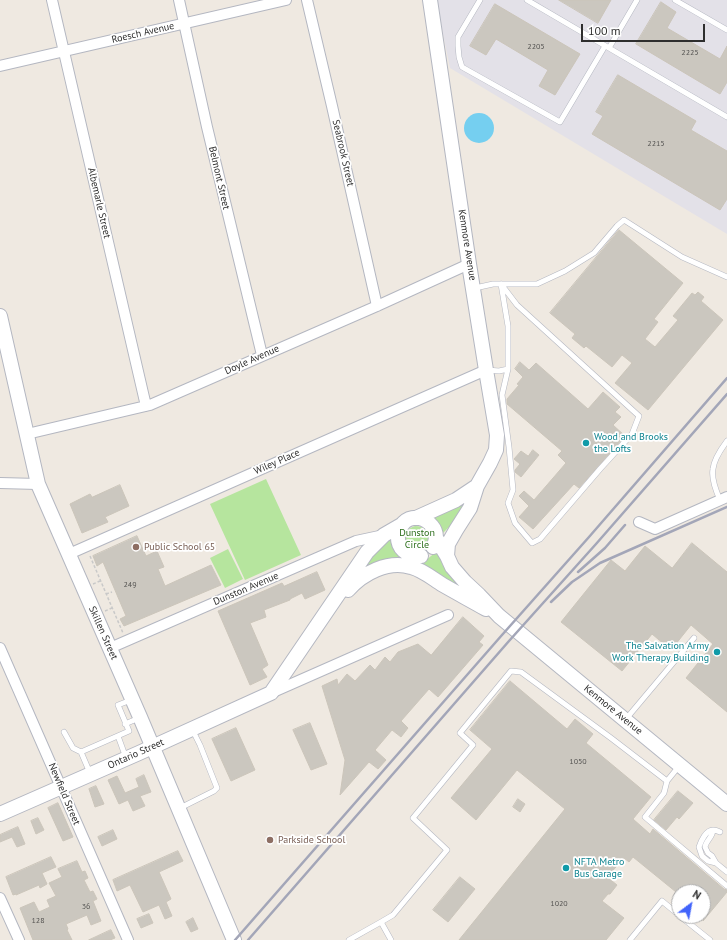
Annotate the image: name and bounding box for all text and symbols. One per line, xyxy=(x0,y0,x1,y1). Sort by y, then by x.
scale bar xyxy=(583,16,707,42)
street label: Roesch Avenue xyxy=(110,20,176,46)
text: 100 m xyxy=(588,23,621,38)
house number: 2205 xyxy=(527,42,545,52)
house number: 2225 xyxy=(681,48,699,58)
street label: Seabrook Street xyxy=(330,119,356,187)
house number: 2215 xyxy=(647,139,665,149)
street label: Belmont Street xyxy=(206,145,232,211)
street label: Albemarle Street xyxy=(85,167,113,239)
street label: Kenmore Avenue xyxy=(455,208,479,282)
street label: Doyle Avenue xyxy=(223,343,281,377)
place label: Wood and Brooks the Lofts xyxy=(594,431,668,454)
marker: Wood and Brooks the Lofts xyxy=(581,438,591,448)
street label: Wiley Place xyxy=(252,447,302,477)
park label: Dunston Circle xyxy=(399,527,435,550)
place label: Public School 65 xyxy=(144,541,215,553)
marker: Public School 65 xyxy=(131,542,141,552)
street label: Dunston Avenue xyxy=(212,570,280,608)
house number: 249 xyxy=(123,580,137,590)
street label: Skillen Street xyxy=(86,604,120,662)
place label: The Salvation Army Work Therapy Building xyxy=(612,640,709,664)
marker: The Salvation Army Work Therapy Building xyxy=(712,647,722,657)
street label: Kenmore Avenue xyxy=(581,683,645,737)
street label: Ontario Street xyxy=(106,736,166,772)
house number: 1050 xyxy=(569,757,587,767)
street label: Newfield Street xyxy=(46,761,82,827)
place label: Parkside School xyxy=(278,834,345,846)
marker: Parkside School xyxy=(265,835,275,845)
place label: NFTA Metro Bus Garage xyxy=(574,856,624,880)
marker: NFTA Metro Bus Garage xyxy=(561,863,571,873)
north arrow xyxy=(671,884,711,924)
text: N xyxy=(690,887,704,903)
house number: 1020 xyxy=(550,899,568,909)
house number: 36 xyxy=(82,902,90,912)
house number: 128 xyxy=(31,916,45,926)

